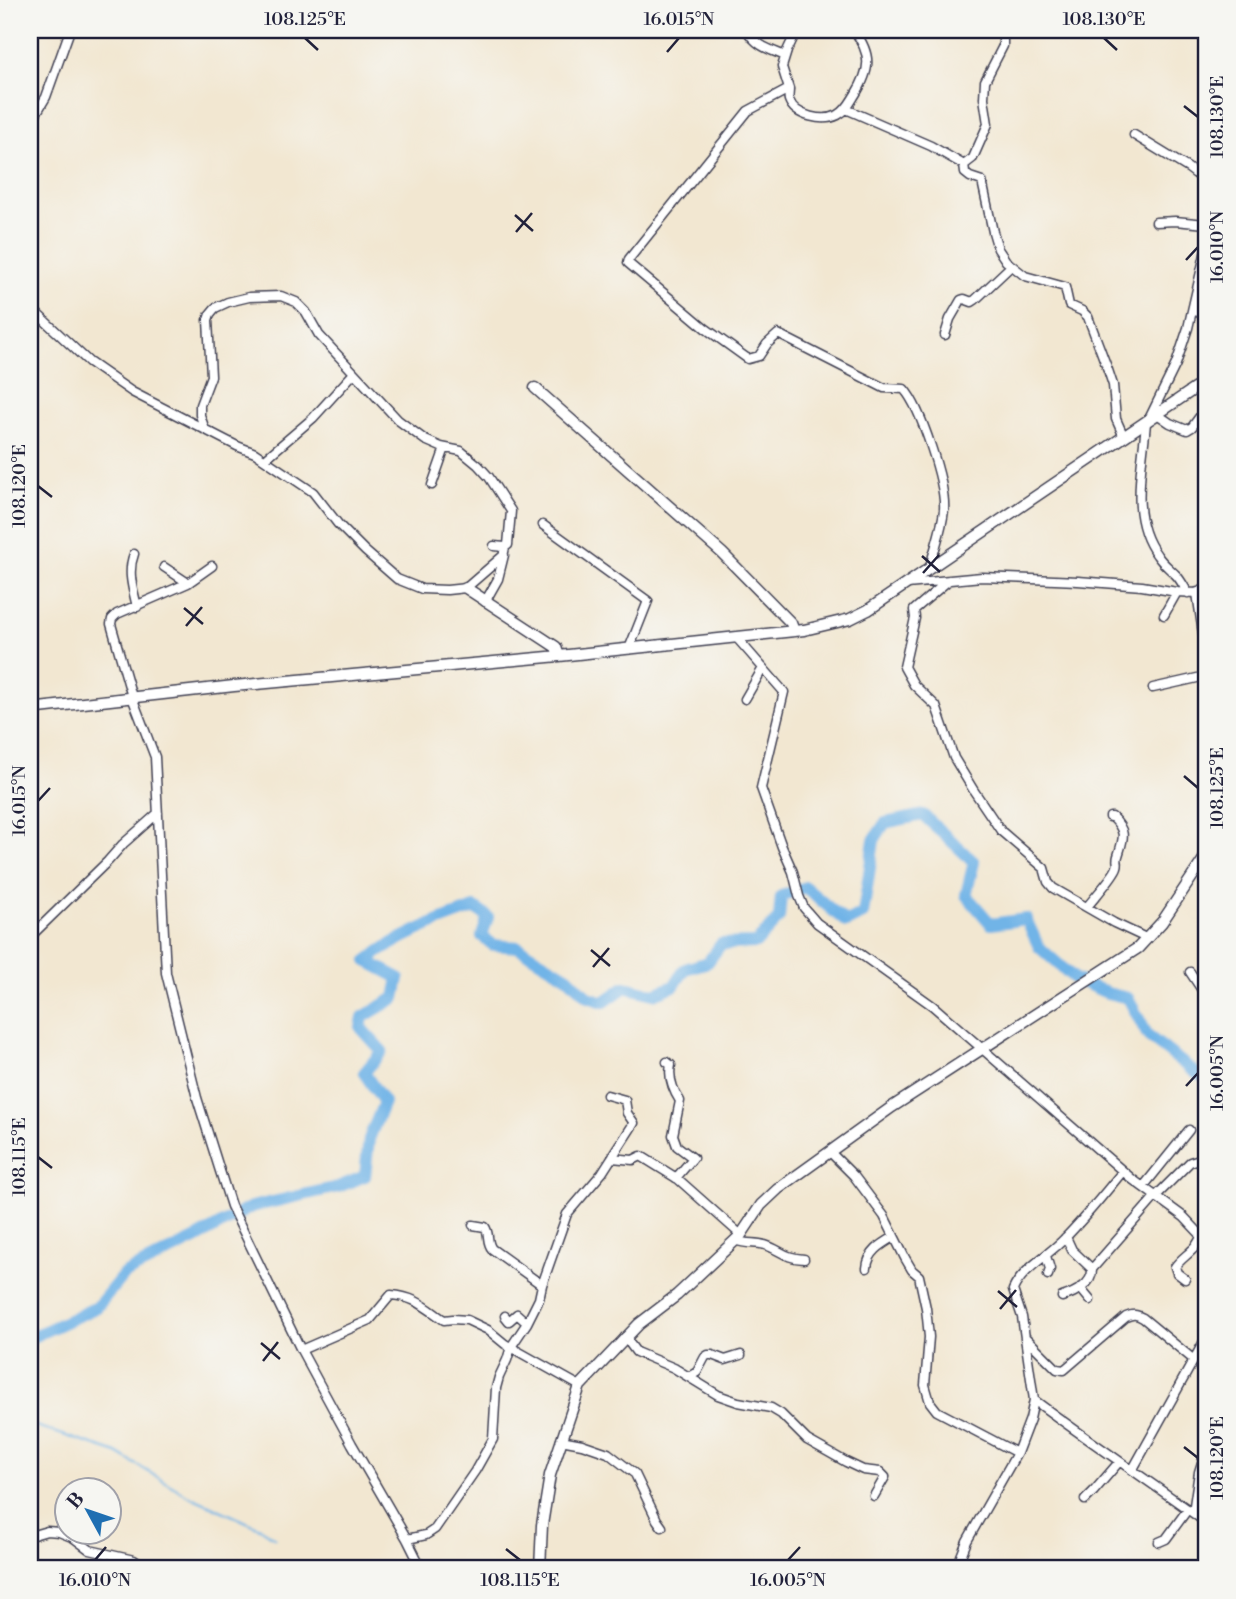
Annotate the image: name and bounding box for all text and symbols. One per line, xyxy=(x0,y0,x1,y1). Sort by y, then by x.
text: 108.125°E xyxy=(264,8,346,31)
text: 16.015°N xyxy=(643,8,715,31)
text: 108.130°E xyxy=(1062,8,1146,31)
text: 108.130°E xyxy=(1206,75,1229,159)
text: 16.010°N xyxy=(1206,210,1229,283)
text: 108.120°E xyxy=(8,444,31,528)
text: 108.125°E xyxy=(1206,747,1229,829)
text: 16.015°N xyxy=(8,765,31,837)
text: 16.005°N xyxy=(1206,1035,1229,1111)
text: 108.115°E xyxy=(8,1117,31,1197)
text: 108.120°E xyxy=(1206,1416,1229,1500)
north arrow xyxy=(52,1476,122,1546)
text: B xyxy=(62,1488,90,1514)
text: 16.010°N xyxy=(59,1569,132,1592)
text: 108.115°E xyxy=(480,1569,560,1592)
text: 16.005°N xyxy=(750,1569,826,1592)

